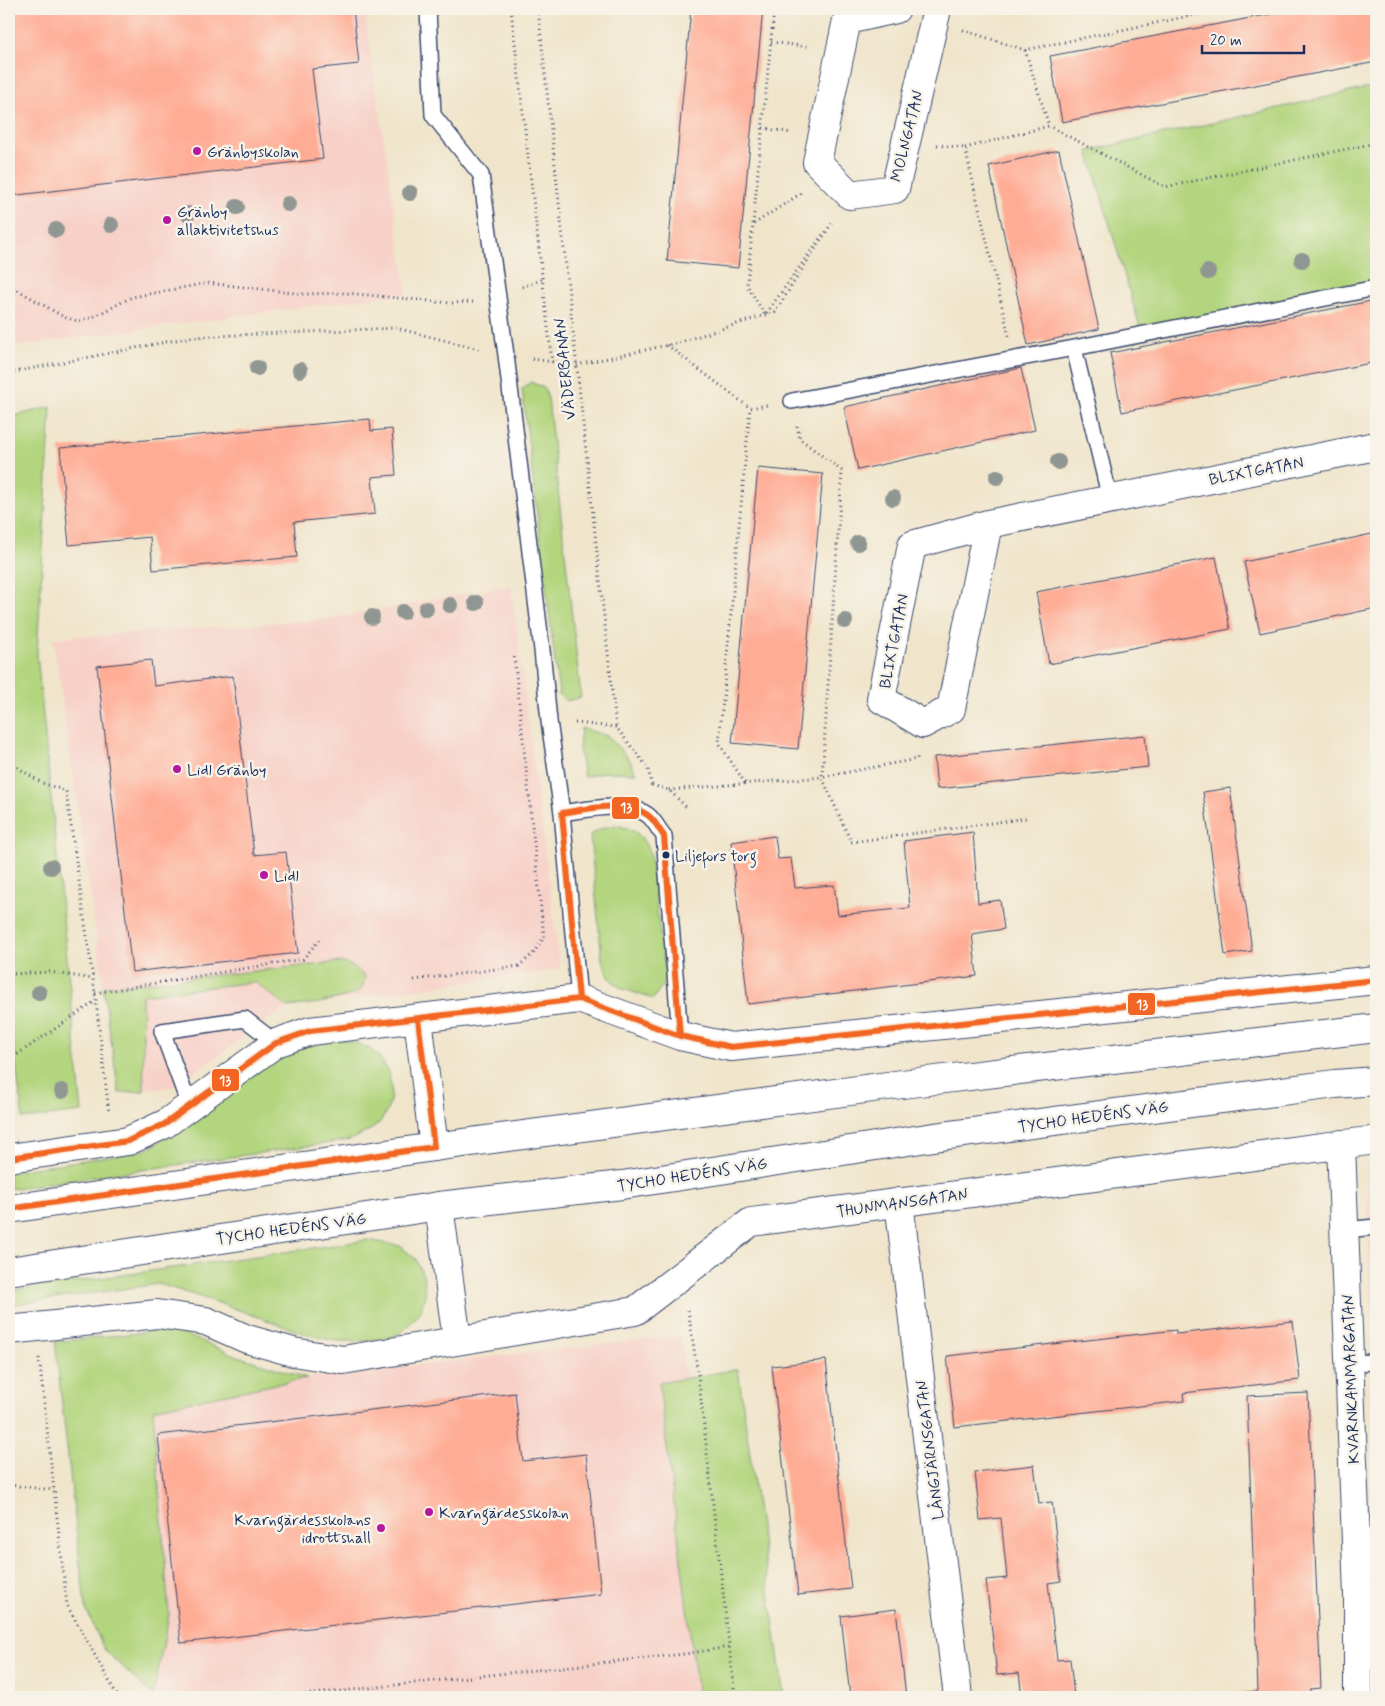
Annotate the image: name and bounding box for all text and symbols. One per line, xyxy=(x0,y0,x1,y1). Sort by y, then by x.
scale bar xyxy=(1202,22,1305,54)
text: 20 m xyxy=(1210,31,1242,51)
street label: MOLNGATAN xyxy=(886,88,929,184)
place label: Gränbyskolan xyxy=(207,142,299,163)
marker: Gränbyskolan xyxy=(191,145,203,157)
place label: Gränby allaktivitetshus xyxy=(177,202,279,241)
marker: Gränby allaktivitetshus xyxy=(161,214,173,226)
street label: VÄDERBANAN xyxy=(550,317,581,421)
street label: BLIXTGATAN xyxy=(1207,452,1305,491)
street label: BLIXTGATAN xyxy=(875,592,914,690)
place label: Lidl Gränby xyxy=(187,760,266,781)
marker: Lidl Gränby xyxy=(171,763,183,775)
line badge: 13 xyxy=(611,796,640,820)
text: 13 xyxy=(620,799,632,817)
place label: Liljefors torg xyxy=(675,847,757,869)
marker: Liljefors torg xyxy=(661,850,671,860)
place label: Lidl xyxy=(274,866,299,887)
marker: Lidl xyxy=(258,869,270,881)
line badge: 13 xyxy=(1127,992,1156,1016)
text: 13 xyxy=(1136,996,1148,1014)
line badge: 13 xyxy=(211,1068,240,1092)
text: 13 xyxy=(219,1072,231,1090)
street label: TYCHO HEDÉNS VÄG xyxy=(1017,1097,1170,1138)
street label: TYCHO HEDÉNS VÄG xyxy=(616,1153,769,1198)
street label: THUNMANSGATAN xyxy=(835,1184,970,1223)
street label: TYCHO HEDÉNS VÄG xyxy=(215,1209,368,1250)
street label: KVARNKAMMARGATAN xyxy=(1338,1294,1365,1464)
street label: LÅNGJÄRNSGATAN xyxy=(911,1378,949,1521)
place label: Kvarngärdesskolan xyxy=(439,1503,569,1525)
marker: Kvarngärdesskolan xyxy=(423,1506,435,1518)
place label: Kvarngärdesskolans idrottshall xyxy=(234,1510,371,1549)
marker: Kvarngärdesskolans idrottshall xyxy=(375,1522,387,1534)

